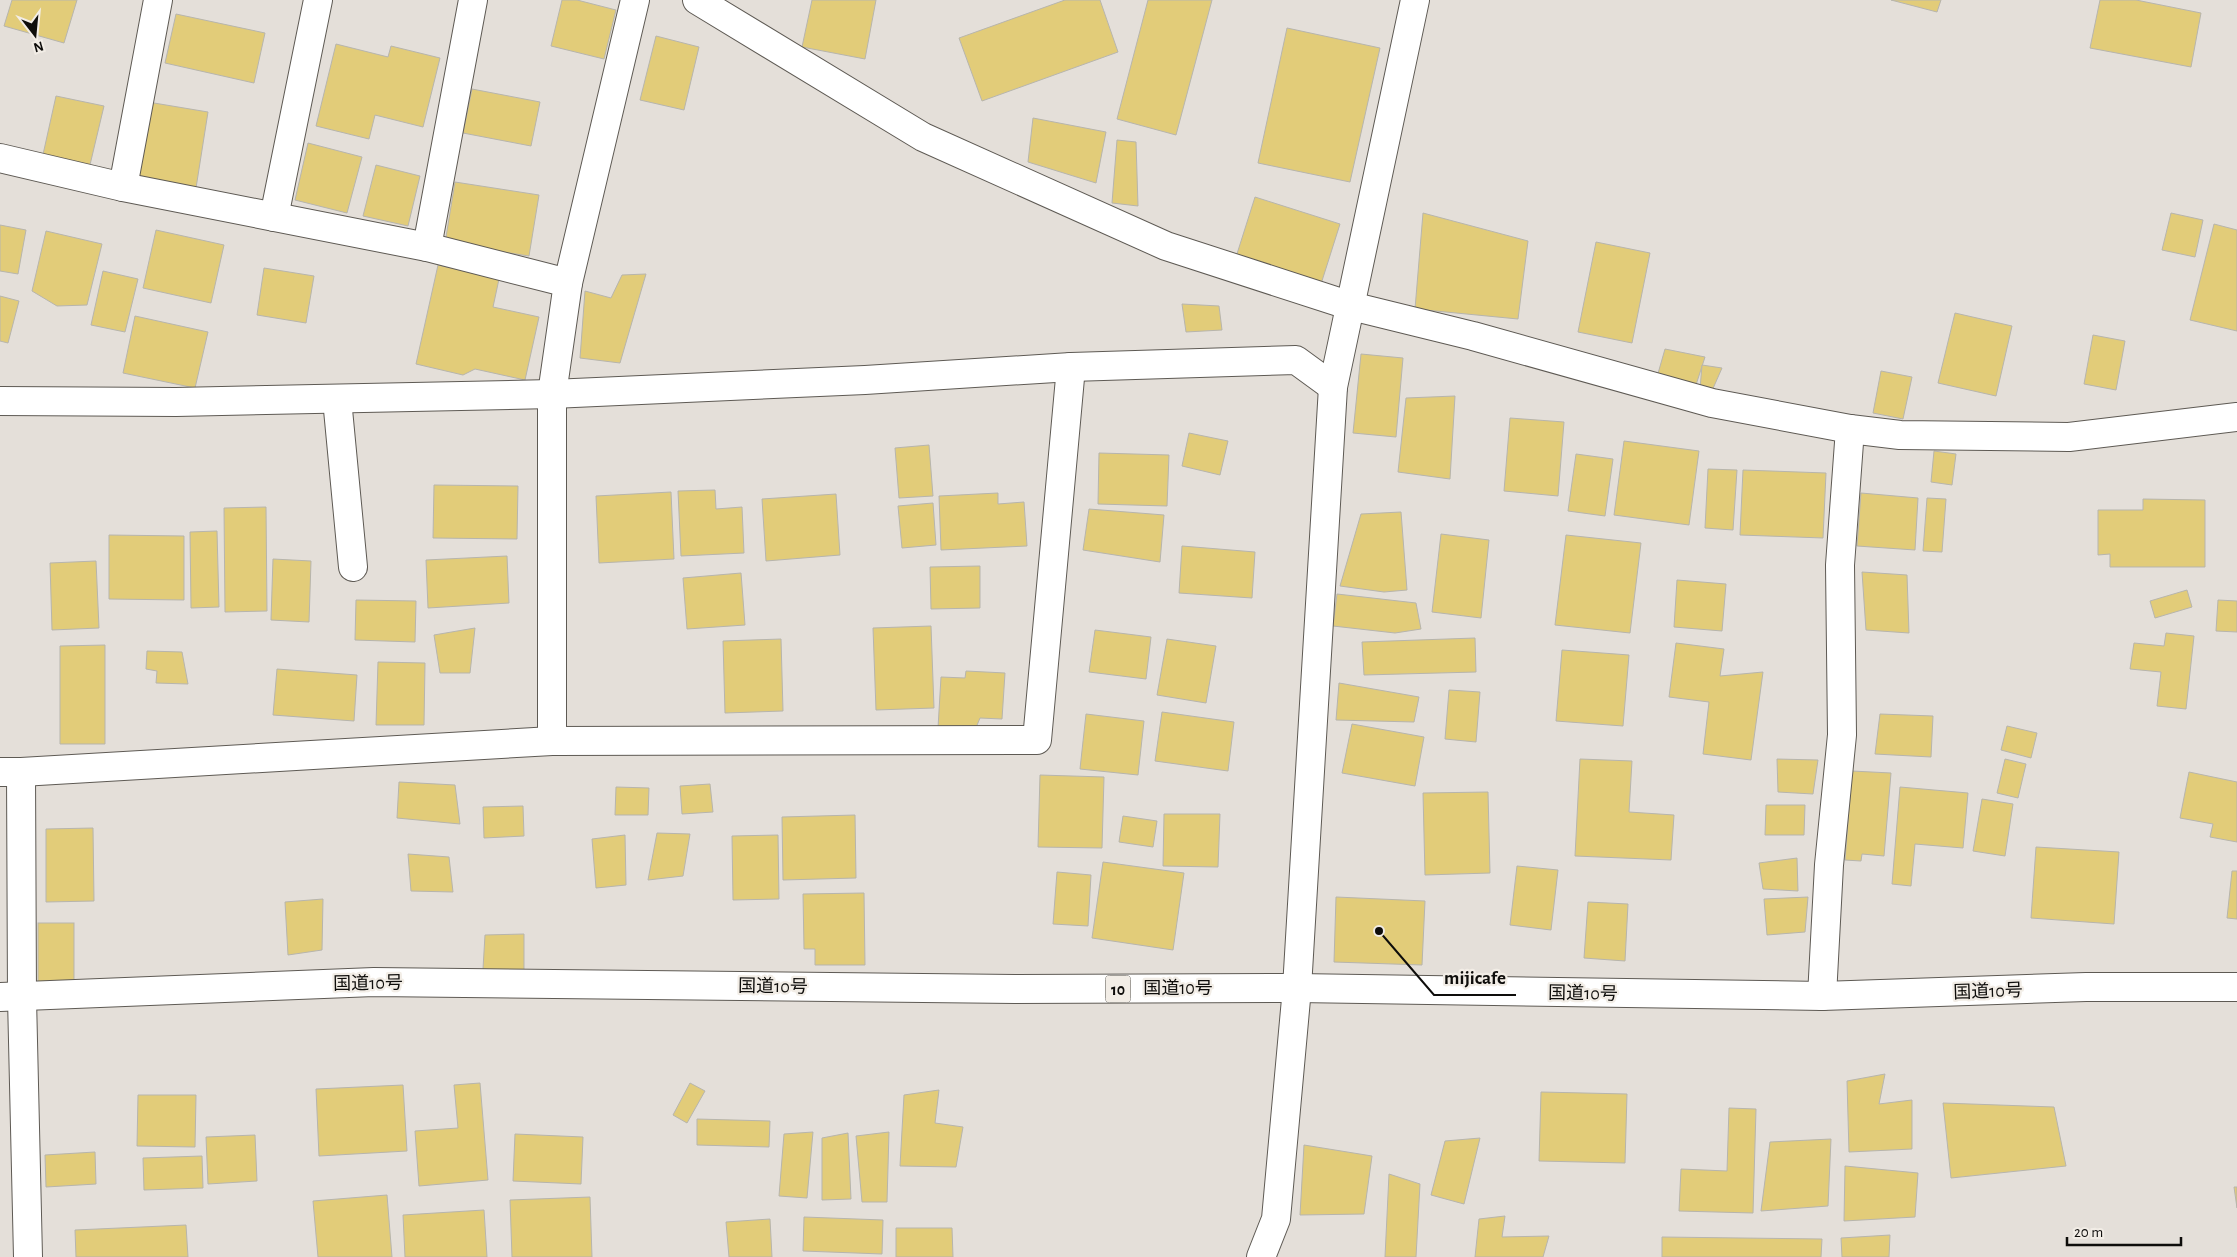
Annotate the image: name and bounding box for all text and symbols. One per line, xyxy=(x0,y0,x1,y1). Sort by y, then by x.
north arrow xyxy=(10,10,60,60)
text: N xyxy=(32,38,45,55)
callout: mijicafe xyxy=(1434,961,1516,995)
text: mijicafe xyxy=(1444,969,1506,988)
street label: 国道10号 xyxy=(333,972,403,994)
street label: 国道10号 xyxy=(738,975,808,997)
road number: 10 xyxy=(1106,976,1130,1002)
street label: 国道10号 xyxy=(1143,978,1213,998)
street label: 国道10号 xyxy=(1953,980,2023,1002)
street label: 国道10号 xyxy=(1548,982,1618,1004)
scale bar xyxy=(2067,1214,2181,1246)
text: 20 m xyxy=(2074,1225,2103,1240)

